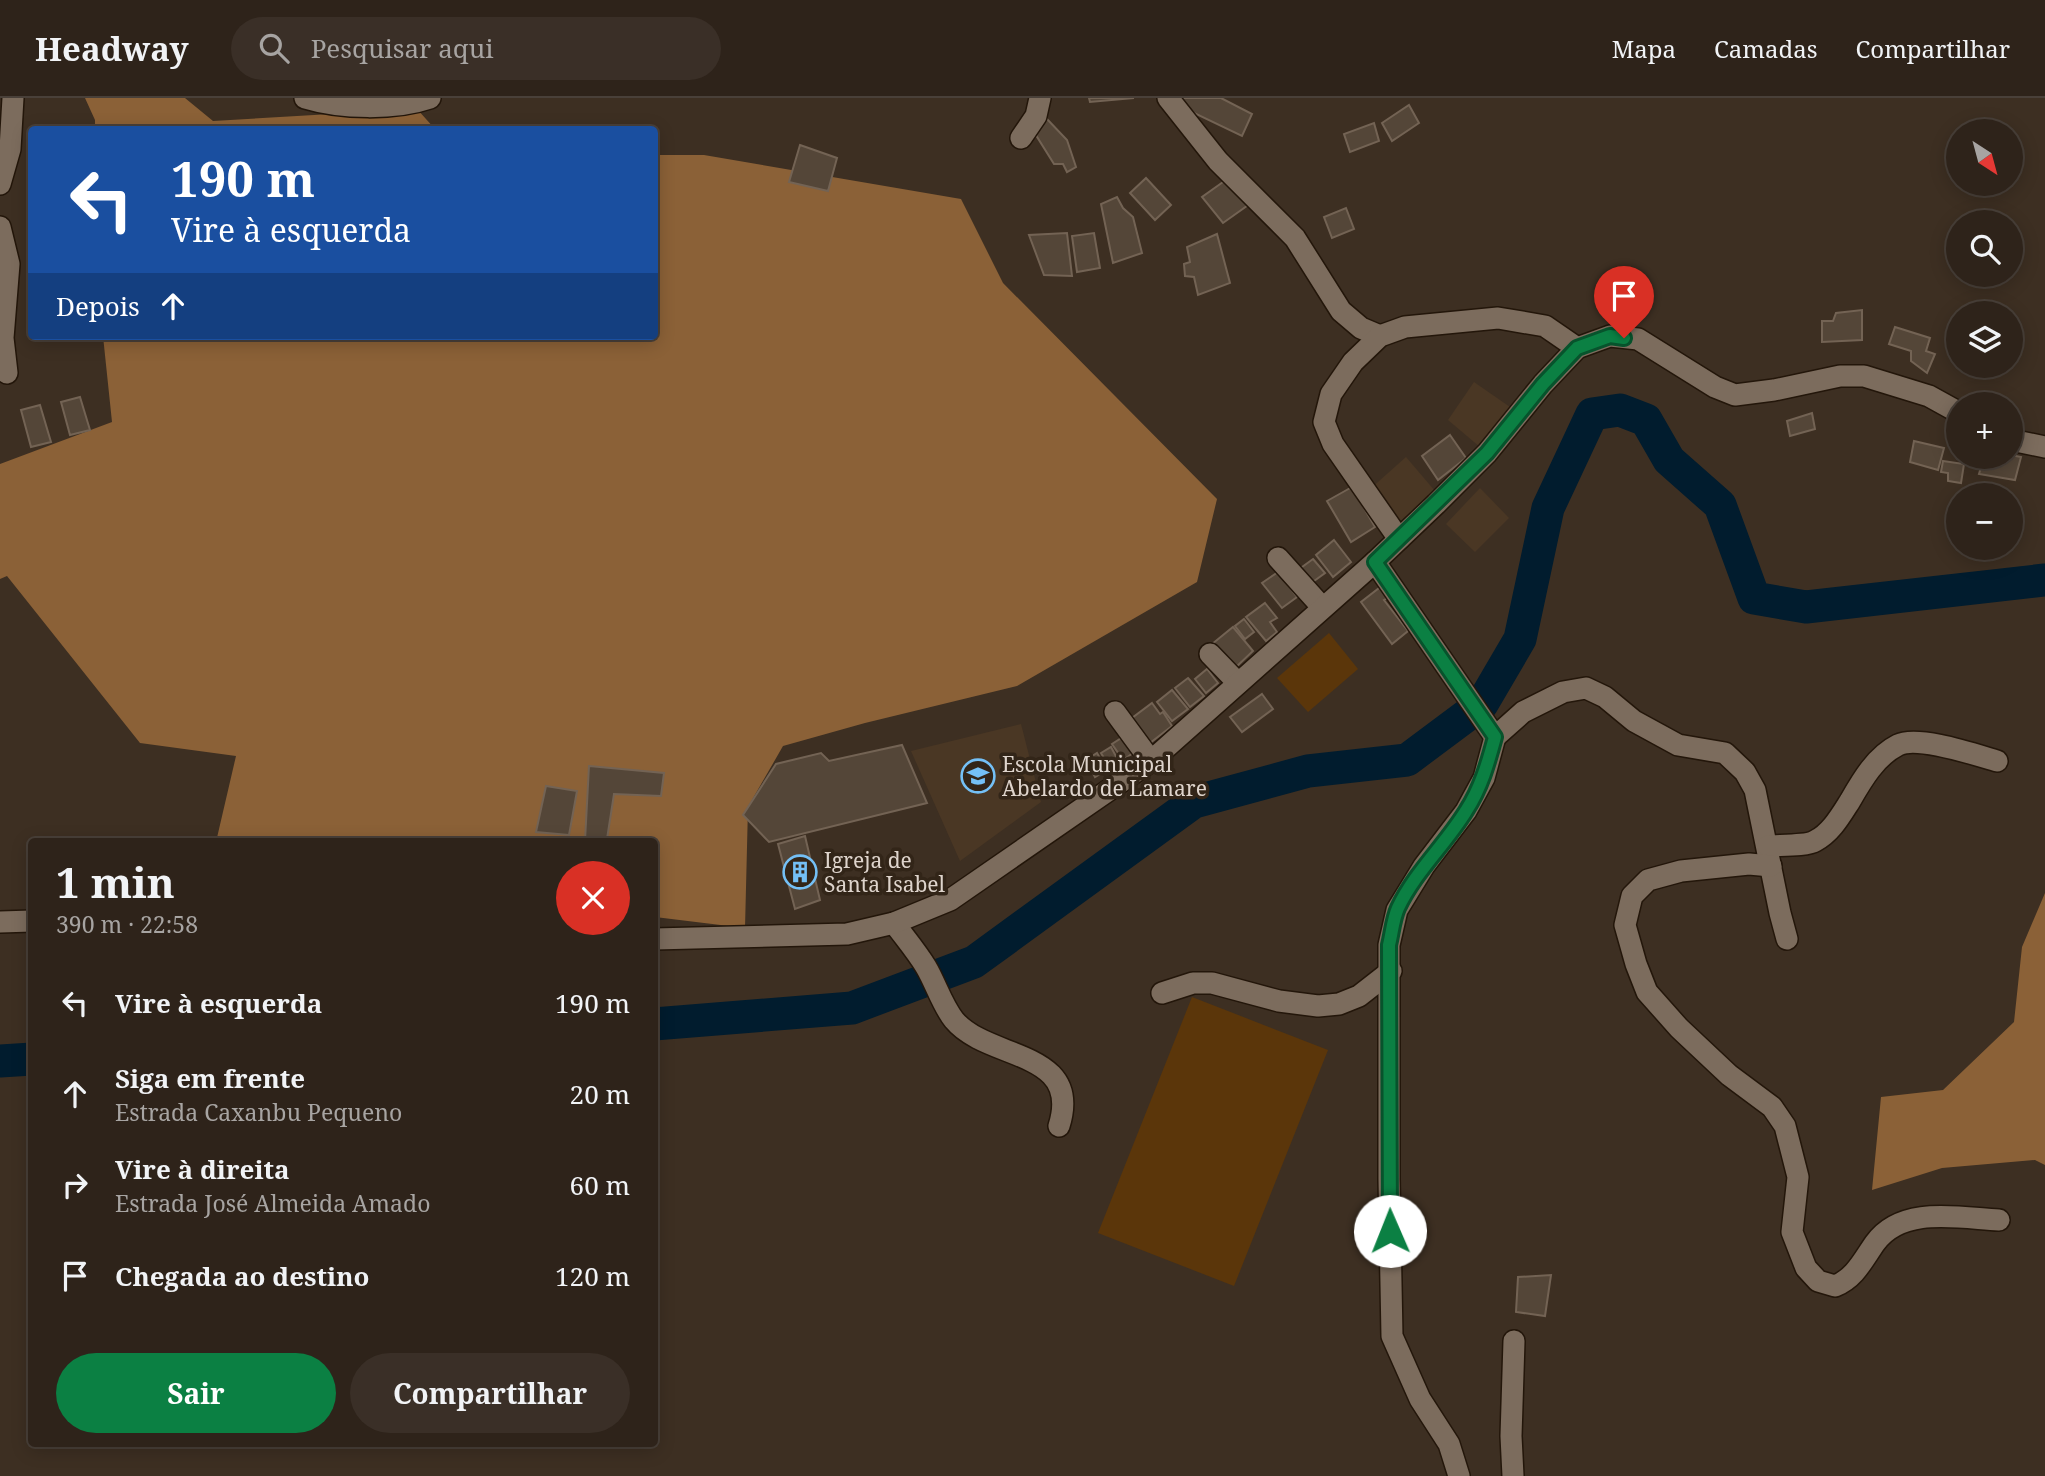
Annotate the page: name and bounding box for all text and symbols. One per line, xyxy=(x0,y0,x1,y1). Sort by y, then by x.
search box xyxy=(231,17,721,80)
text: Headway xyxy=(35,26,189,71)
icon: search xyxy=(255,29,293,67)
text: Pesquisar aqui xyxy=(311,30,494,66)
text: Mapa xyxy=(1612,32,1676,65)
text: Camadas xyxy=(1714,32,1818,65)
text: Compartilhar xyxy=(1856,32,2010,65)
north arrow xyxy=(1946,119,2023,196)
map controls xyxy=(1946,119,2023,560)
text: 190 m xyxy=(171,145,315,211)
icon: left xyxy=(56,154,147,245)
text: Vire à esquerda xyxy=(171,208,411,251)
button: search xyxy=(1946,210,2023,287)
pin xyxy=(1594,266,1654,338)
icon: arrive xyxy=(1605,277,1643,315)
icon: ahead xyxy=(154,287,192,325)
text: Depois xyxy=(56,288,140,324)
button: layers xyxy=(1946,301,2023,378)
button: + xyxy=(1946,392,2023,469)
button: − xyxy=(1946,483,2023,560)
place label: Escola Municipal Abelardo de Lamare xyxy=(1002,750,1207,802)
school or university icon: Escola Municipal Abelardo de Lamare xyxy=(959,757,997,795)
place label: Igreja de Santa Isabel xyxy=(824,846,946,898)
text: 1 min xyxy=(56,853,175,910)
building icon: Igreja de Santa Isabel xyxy=(781,853,819,891)
button: close xyxy=(556,861,630,935)
text: 390 m · 22:58 xyxy=(56,908,198,940)
icon: left xyxy=(56,984,94,1022)
text: Vire à esquerda xyxy=(115,985,322,1021)
text: 190 m xyxy=(555,985,630,1021)
text: Siga em frente xyxy=(115,1060,305,1096)
icon: ahead xyxy=(56,1075,94,1113)
text: 20 m xyxy=(570,1076,630,1112)
text: Estrada Caxanbu Pequeno xyxy=(115,1096,402,1128)
text: Vire à direita xyxy=(115,1151,290,1187)
icon: right xyxy=(56,1166,94,1204)
text: 60 m xyxy=(570,1167,630,1203)
text: Estrada José Almeida Amado xyxy=(115,1187,430,1219)
position arrow xyxy=(1353,1194,1427,1268)
icon: arrive xyxy=(56,1257,94,1295)
text: Chegada ao destino xyxy=(115,1258,370,1294)
text: 120 m xyxy=(555,1258,630,1294)
button: Sair xyxy=(56,1353,336,1433)
button: Compartilhar xyxy=(350,1353,630,1433)

